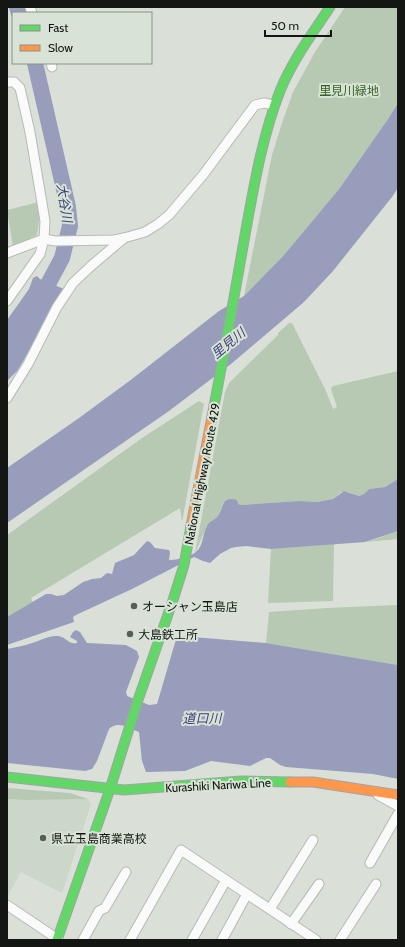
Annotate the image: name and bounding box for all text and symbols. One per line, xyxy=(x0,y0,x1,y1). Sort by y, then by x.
legend xyxy=(12,12,152,64)
scale bar xyxy=(265,12,331,38)
text: 50 m xyxy=(271,18,299,33)
text: Fast xyxy=(48,20,68,35)
text: Slow xyxy=(48,40,73,55)
park label: 里見川緑地 xyxy=(319,83,379,98)
water label: 大谷川 xyxy=(54,182,76,225)
water label: 里見川 xyxy=(208,323,250,362)
street label: National Highway Route 429 xyxy=(181,402,223,546)
place label: オーシャン玉島店 xyxy=(142,599,238,614)
marker: オーシャン玉島店 xyxy=(129,601,139,611)
place label: 大島鉄工所 xyxy=(138,627,198,642)
marker: 大島鉄工所 xyxy=(125,629,135,639)
water label: 道口川 xyxy=(182,710,224,726)
street label: Kurashiki Nariwa Line xyxy=(165,775,271,795)
place label: 県立玉島商業高校 xyxy=(51,831,147,846)
marker: 県立玉島商業高校 xyxy=(38,833,48,843)

